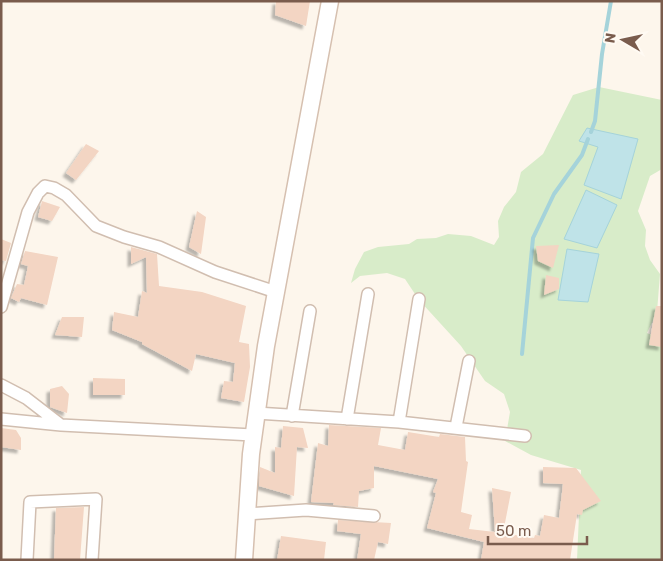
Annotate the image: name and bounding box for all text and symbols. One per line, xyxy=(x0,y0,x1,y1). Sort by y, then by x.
north arrow xyxy=(598,15,648,65)
text: N xyxy=(601,32,620,44)
scale bar xyxy=(488,514,587,546)
text: 50 m xyxy=(496,522,531,540)

